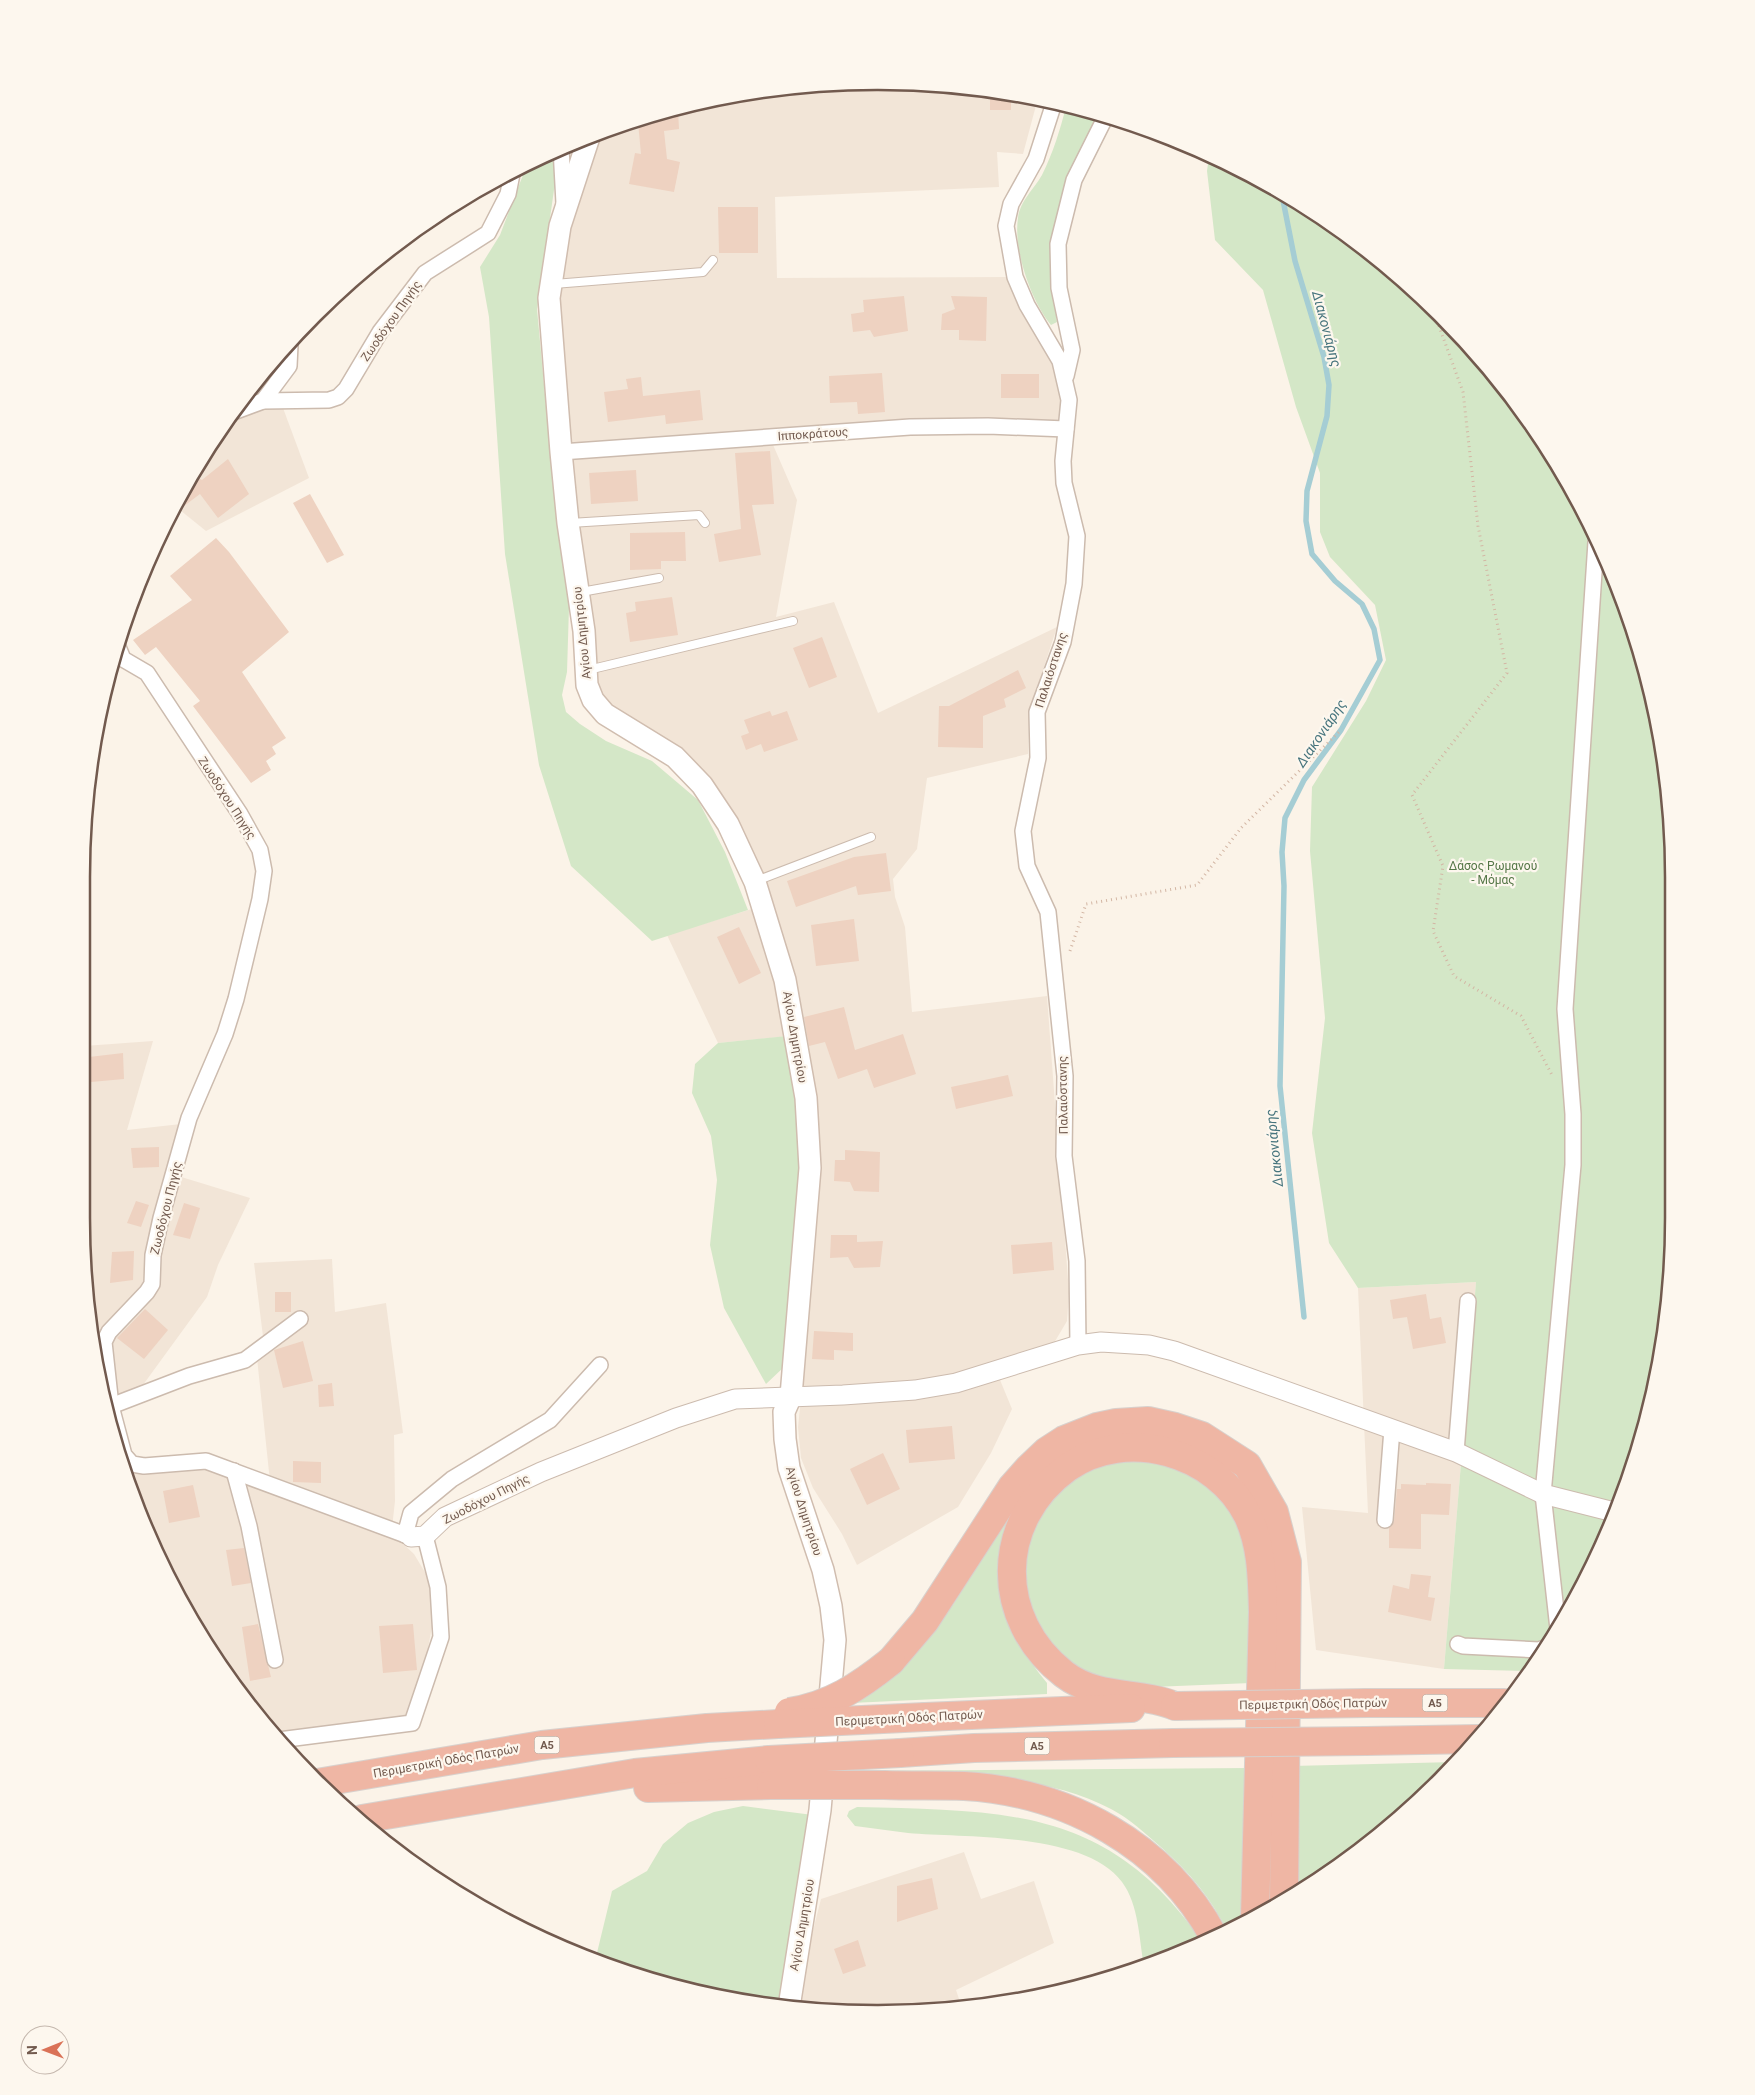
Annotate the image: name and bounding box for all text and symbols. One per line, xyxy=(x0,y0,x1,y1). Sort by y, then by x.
street label: Ζωοδόχου Πηγής xyxy=(358,278,424,364)
water label: Διακονιάρης xyxy=(1309,288,1345,369)
street label: Ιπποκράτους xyxy=(777,425,849,443)
street label: Αγίου Δημητρίου xyxy=(570,586,594,680)
street label: Παλαιόστανης xyxy=(1032,631,1070,709)
water label: Διακονιάρης xyxy=(1292,696,1349,771)
street label: Ζωοδόχου Πηγής xyxy=(195,754,259,842)
park label: Δάσος Ρωμανού - Μόμας xyxy=(1449,859,1537,887)
street label: Αγίου Δημητρίου xyxy=(780,990,810,1084)
street label: Παλαιόστανης xyxy=(1055,1056,1071,1134)
water label: Διακονιάρης xyxy=(1262,1108,1286,1189)
street label: Ζωοδόχου Πηγής xyxy=(148,1160,184,1256)
street label: Αγίου Δημητρίου xyxy=(783,1465,825,1557)
street label: Ζωοδόχου Πηγής xyxy=(440,1471,532,1527)
road number: Α5 xyxy=(1422,1695,1448,1712)
street label: Περιμετρική Οδός Πατρών xyxy=(1239,1696,1387,1712)
street label: Περιμετρική Οδός Πατρών xyxy=(835,1707,983,1729)
road number: Α5 xyxy=(534,1736,560,1754)
road number: Α5 xyxy=(1024,1738,1050,1754)
street label: Περιμετρική Οδός Πατρών xyxy=(372,1741,520,1781)
street label: Αγίου Δημητρίου xyxy=(787,1878,817,1972)
north arrow xyxy=(20,2025,70,2075)
text: N xyxy=(24,2045,40,2055)

